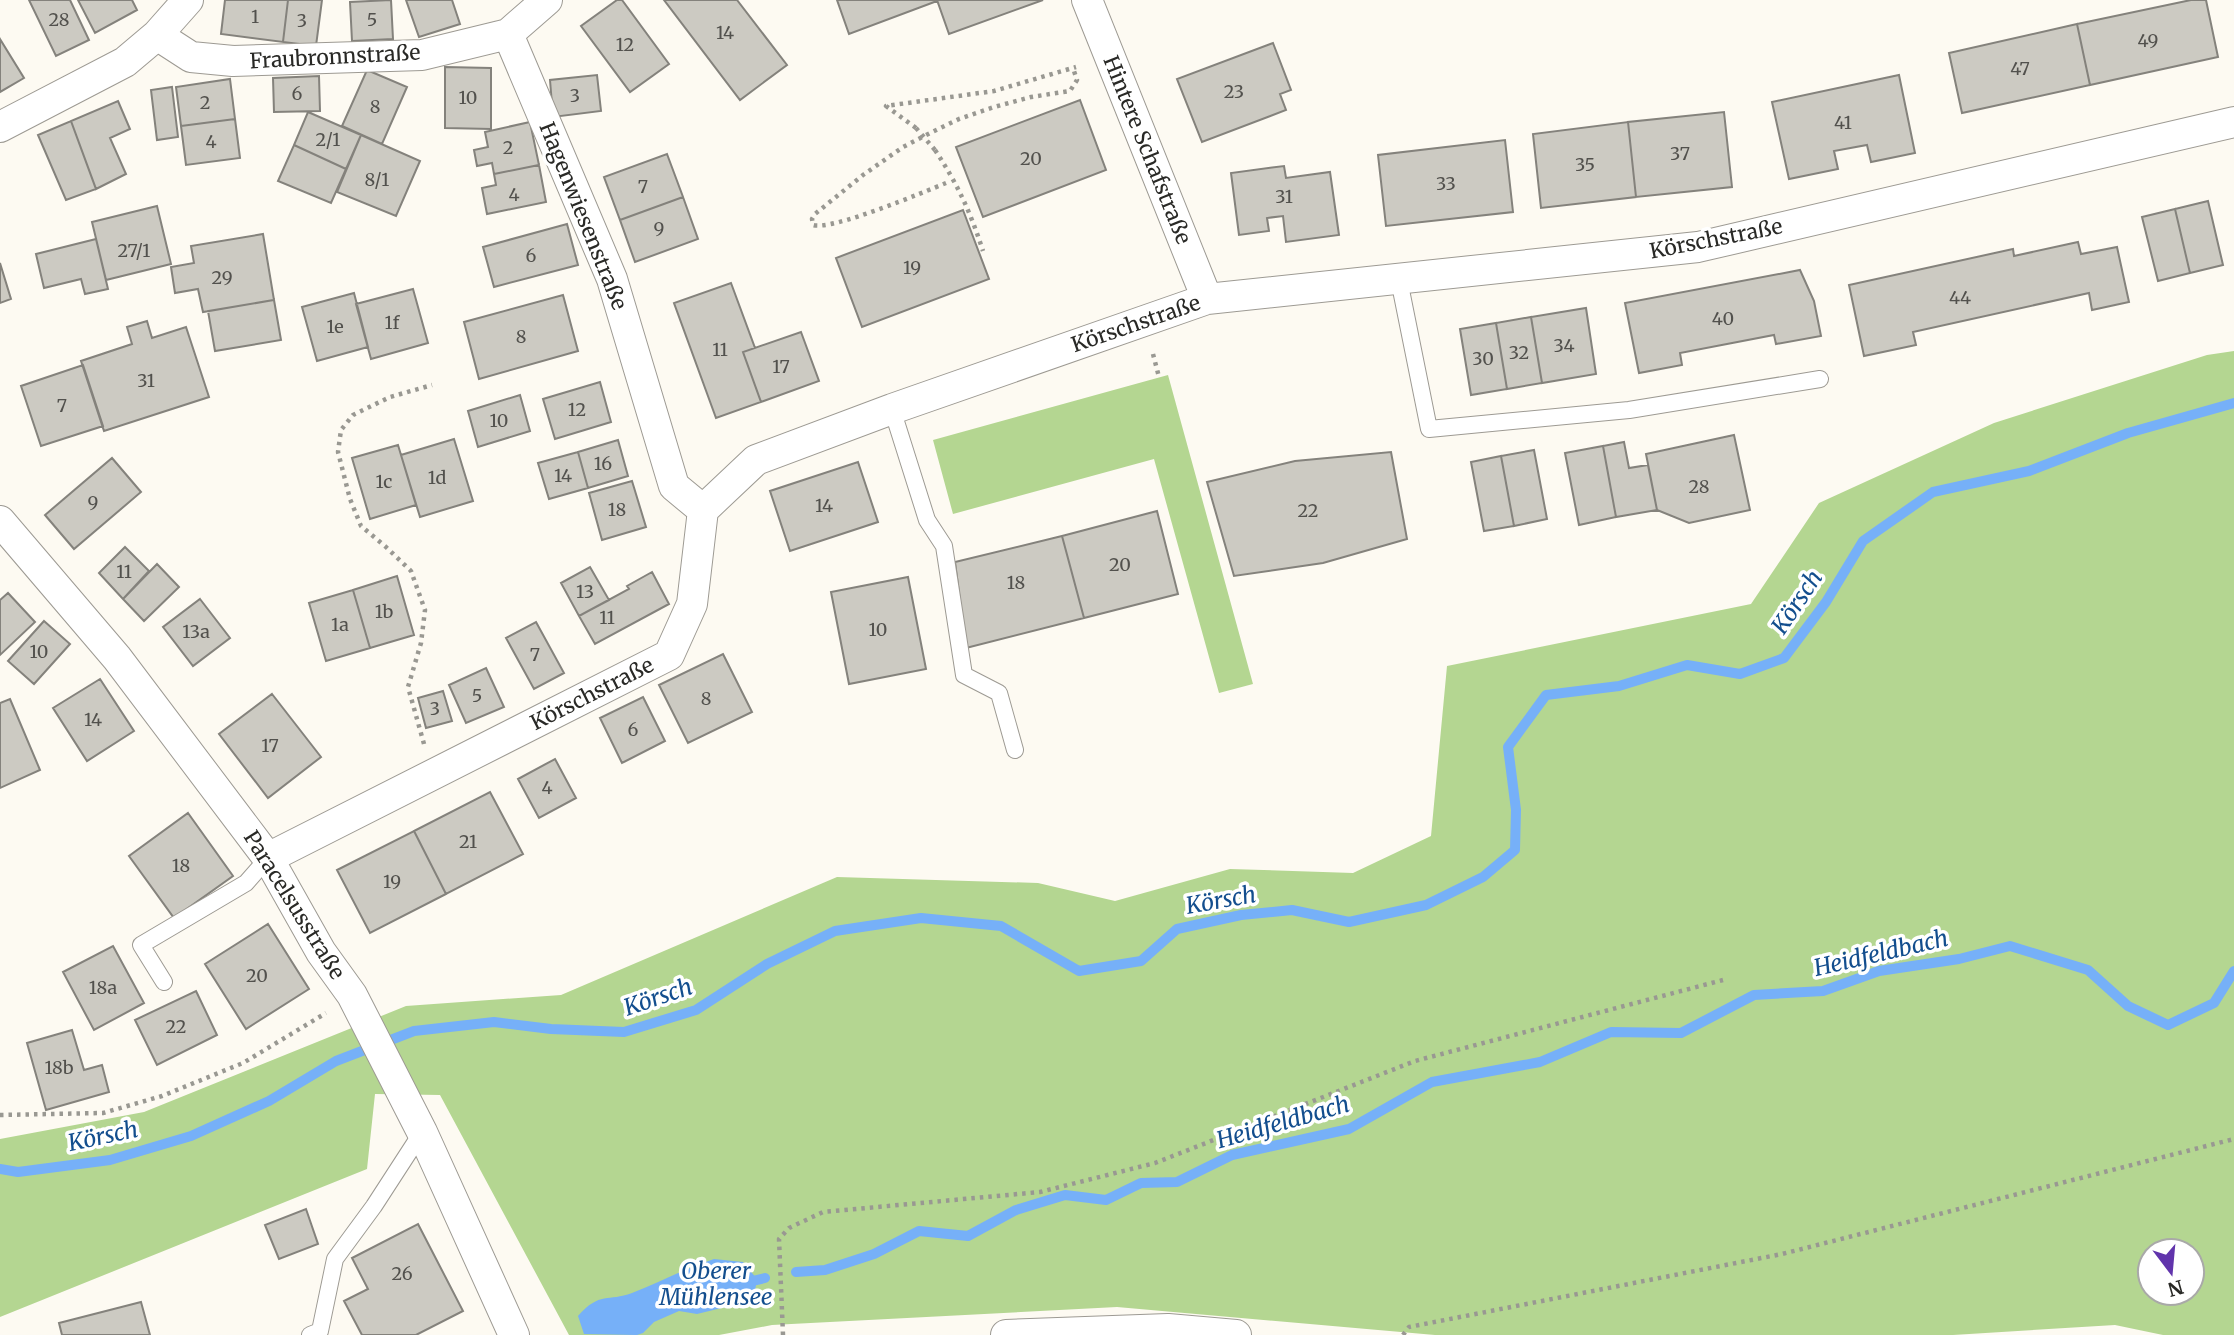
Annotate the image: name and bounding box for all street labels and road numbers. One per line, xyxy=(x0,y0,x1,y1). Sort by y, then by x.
street label: Fraubronnstraße xyxy=(249,39,421,74)
street label: Hintere Schafstraße xyxy=(1097,52,1198,248)
street label: Hagenwiesenstraße xyxy=(533,118,633,314)
street label: Körschstraße xyxy=(1647,212,1785,265)
street label: Körschstraße xyxy=(1068,289,1204,358)
street label: Körschstraße xyxy=(526,651,658,736)
street label: Paracelsusstraße xyxy=(238,825,351,984)

